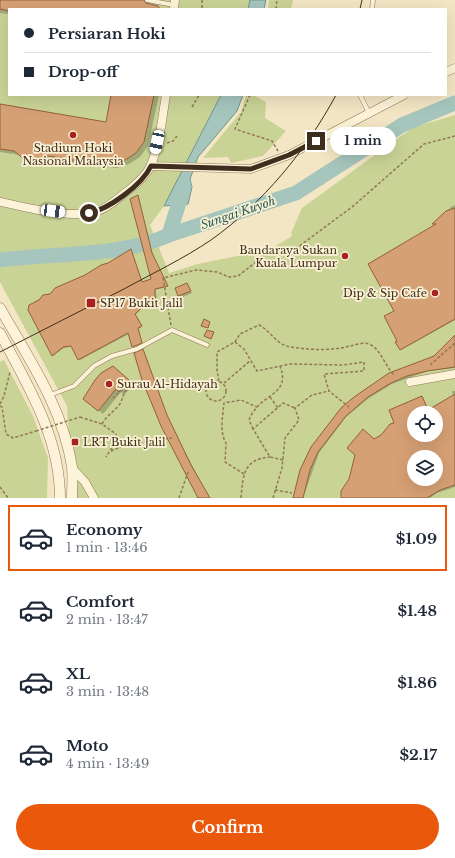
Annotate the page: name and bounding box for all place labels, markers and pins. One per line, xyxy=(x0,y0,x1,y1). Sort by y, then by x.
marker: Stadium Hoki Nasional Malaysia xyxy=(68,130,78,140)
place label: Stadium Hoki Nasional Malaysia xyxy=(22,141,124,168)
place label: Bandaraya Sukan Kuala Lumpur xyxy=(239,243,338,270)
marker: Bandaraya Sukan Kuala Lumpur xyxy=(340,251,350,261)
place label: Dip & Sip Cafe xyxy=(343,286,427,300)
marker: Dip & Sip Cafe xyxy=(430,288,440,298)
place label: SP17 Bukit Jalil xyxy=(100,296,183,310)
marker: SP17 Bukit Jalil xyxy=(85,297,97,309)
place label: Surau Al-Hidayah xyxy=(117,377,218,391)
marker: Surau Al-Hidayah xyxy=(104,379,114,389)
place label: LRT Bukit Jalil xyxy=(83,435,166,449)
marker: LRT Bukit Jalil xyxy=(70,437,80,447)

